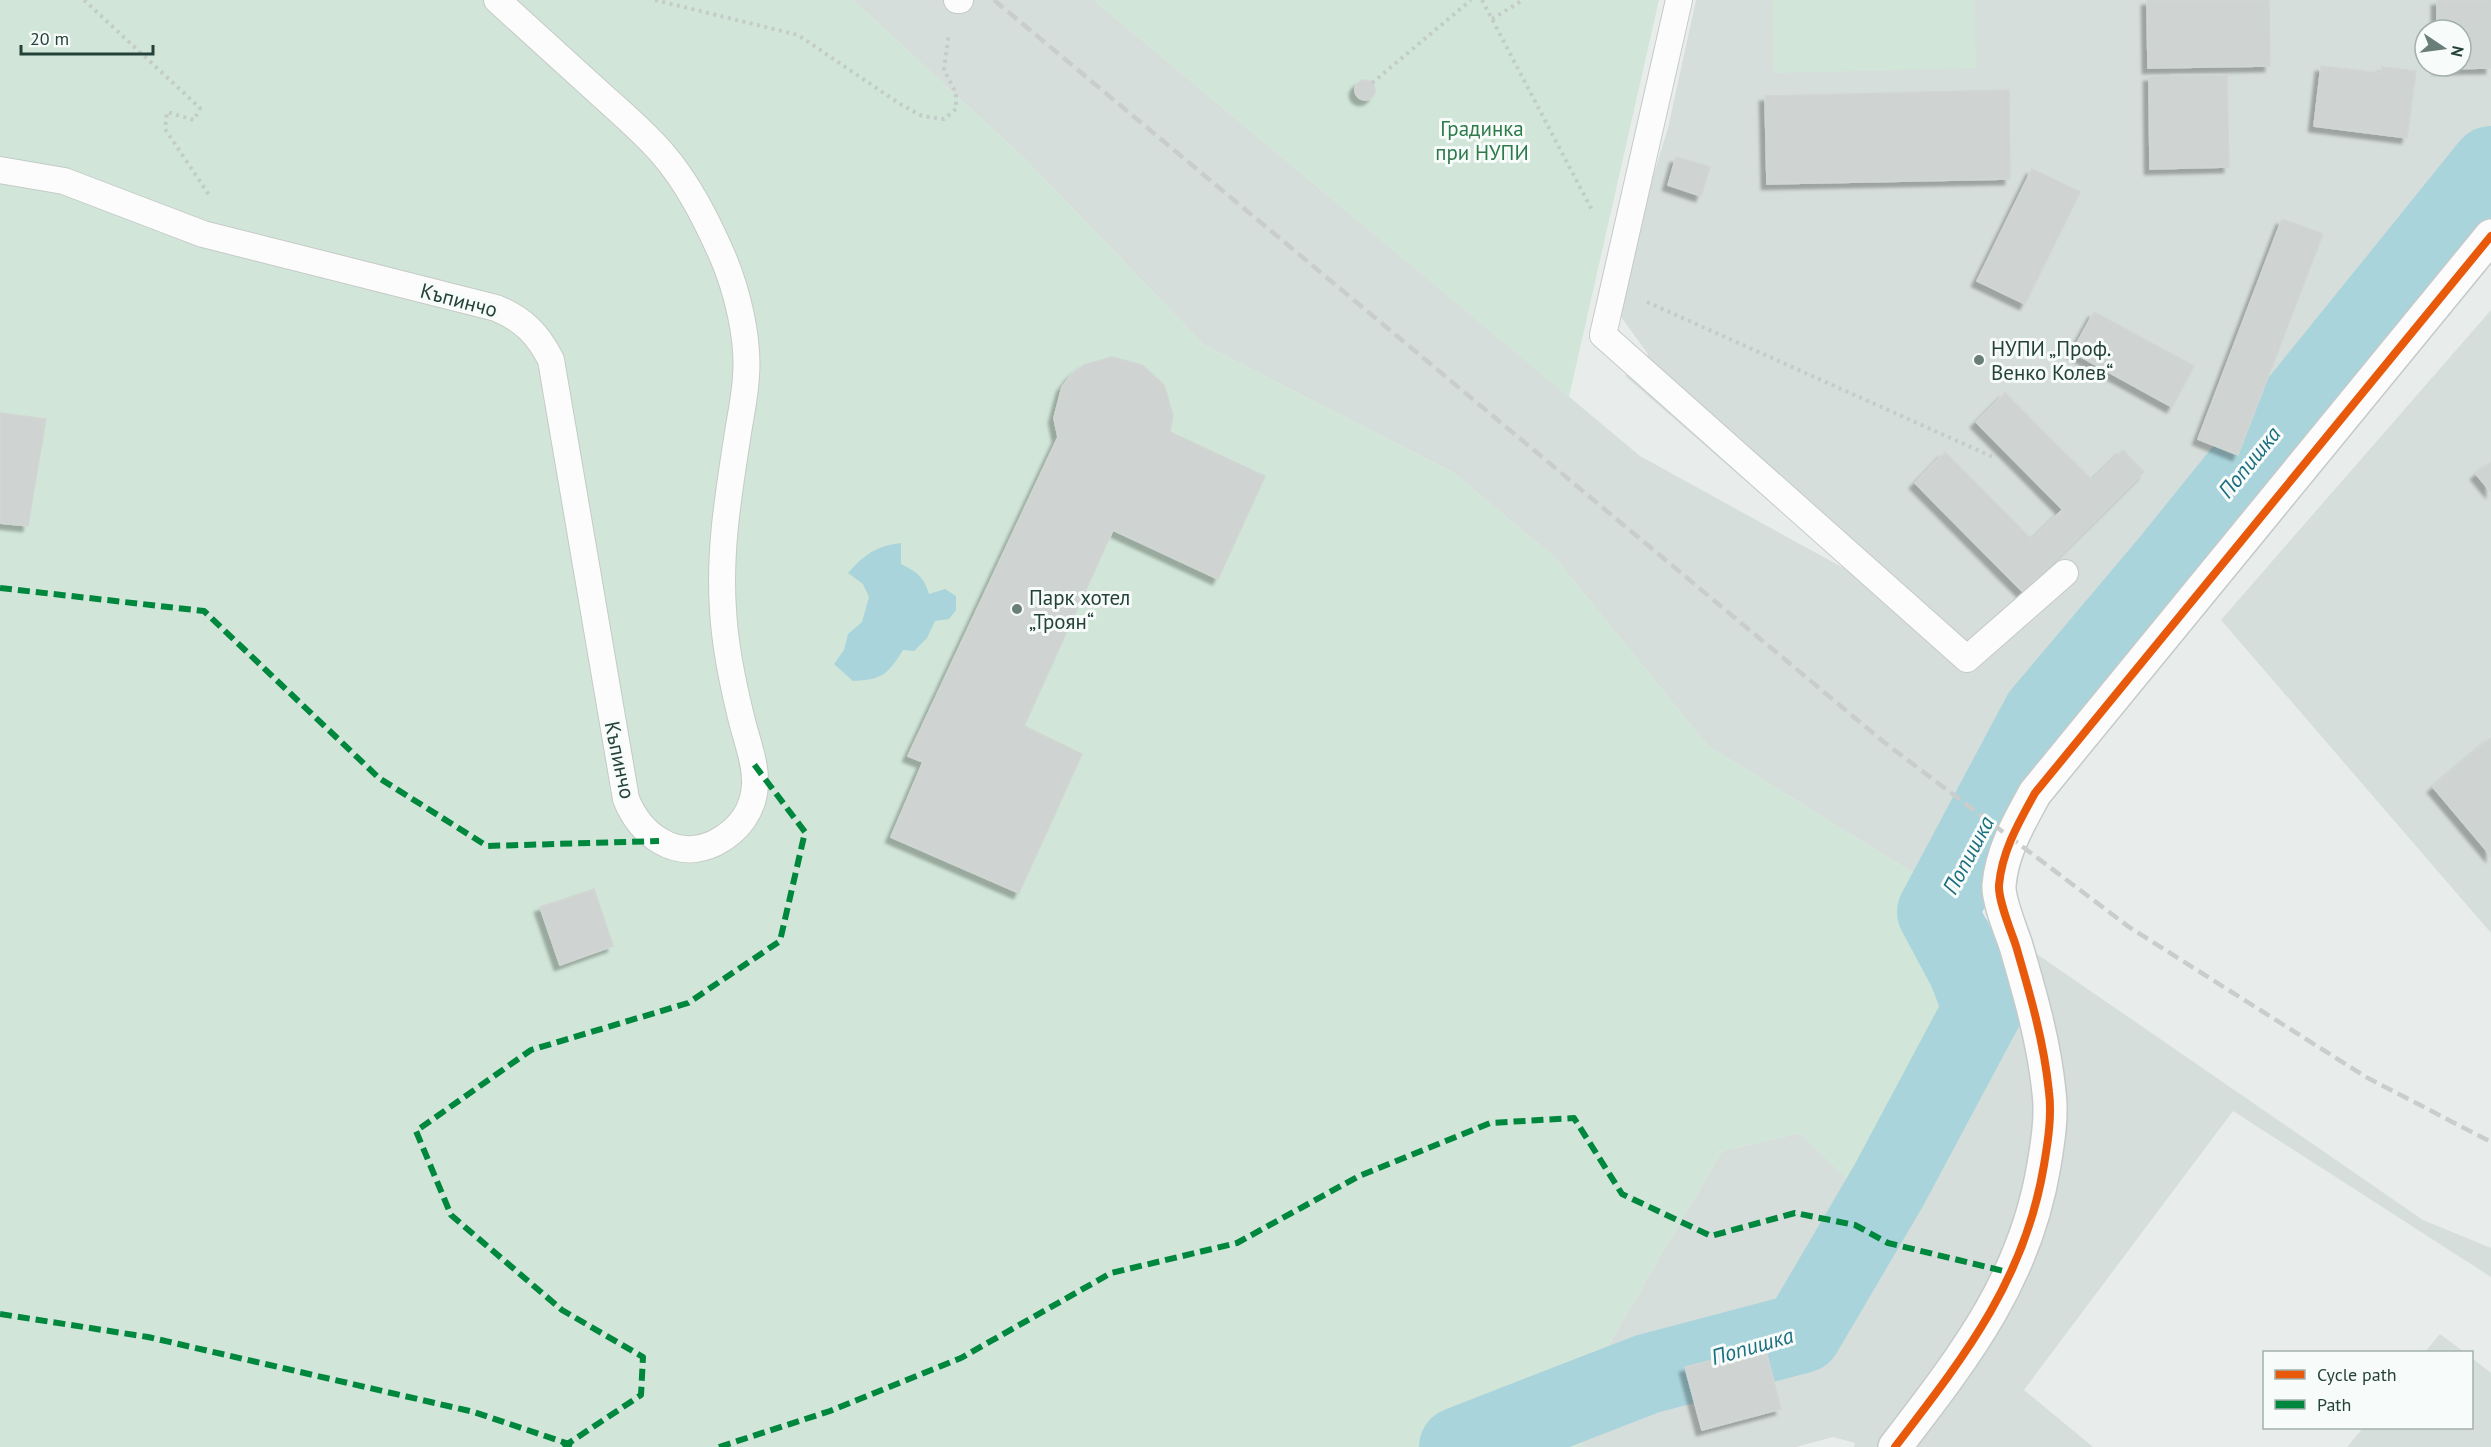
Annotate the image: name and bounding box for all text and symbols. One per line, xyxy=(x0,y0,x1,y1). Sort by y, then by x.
scale bar xyxy=(21,18,153,56)
north arrow xyxy=(2413,18,2473,78)
text: 20 m xyxy=(30,27,69,50)
text: N xyxy=(2447,44,2469,59)
park label: Градинка при НУПИ xyxy=(1435,115,1529,166)
street label: Къпинчо xyxy=(418,277,500,323)
place label: НУПИ „Проф. Венко Колев“ xyxy=(1991,335,2113,386)
marker: НУПИ „Проф. Венко Колев“ xyxy=(1972,353,1986,367)
water label: Попишка xyxy=(2212,420,2287,504)
place label: Парк хотел „Троян“ xyxy=(1029,584,1130,635)
marker: Парк хотел „Троян“ xyxy=(1010,602,1024,616)
street label: Къпинчо xyxy=(599,719,641,801)
water label: Попишка xyxy=(1936,811,2000,899)
water label: Попишка xyxy=(1708,1321,1797,1371)
legend xyxy=(2263,1351,2473,1429)
text: Cycle path xyxy=(2317,1363,2397,1386)
text: Path xyxy=(2317,1393,2351,1416)

